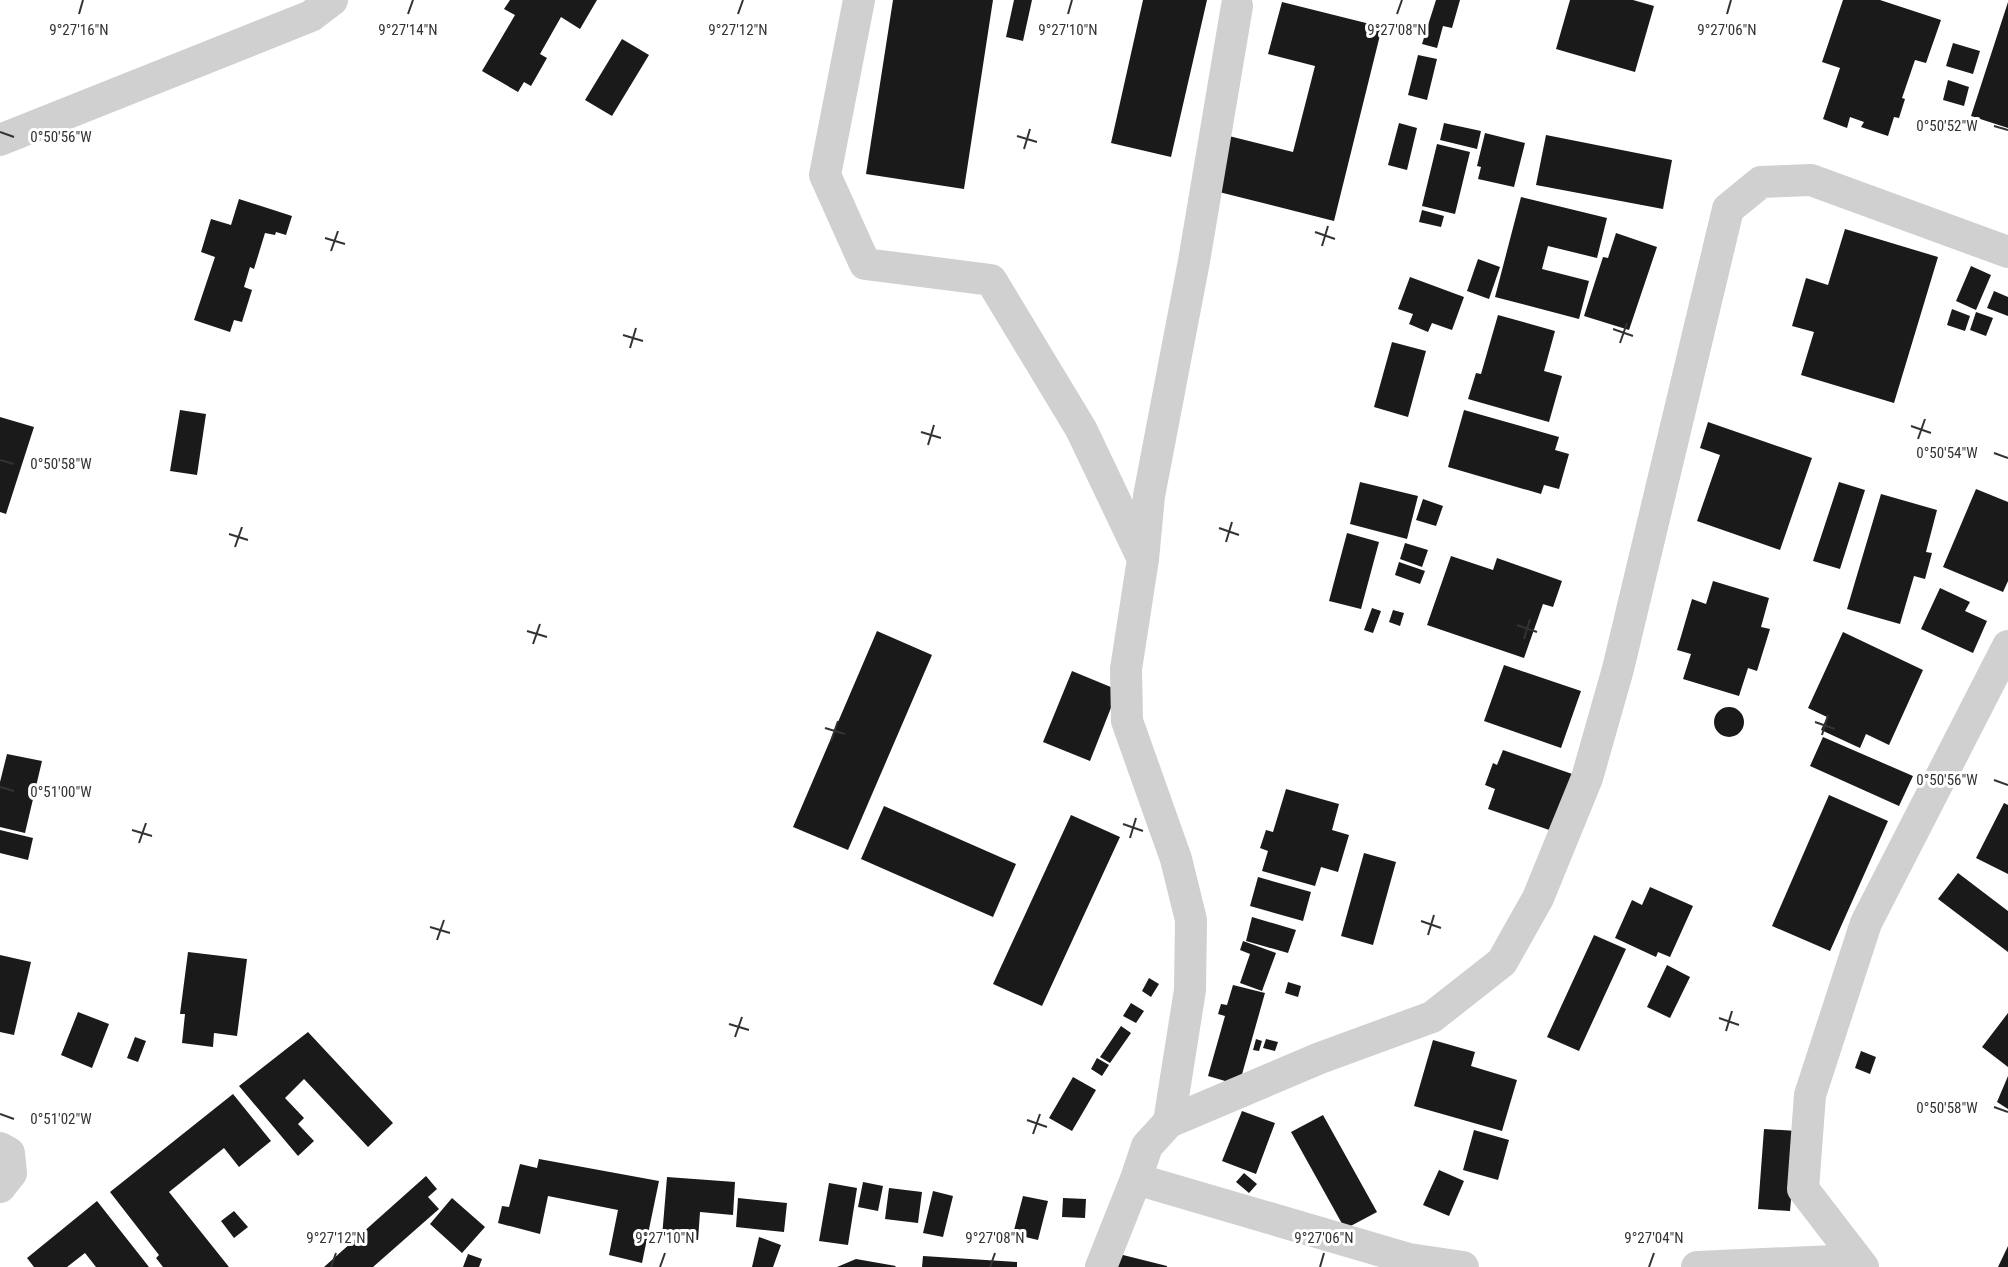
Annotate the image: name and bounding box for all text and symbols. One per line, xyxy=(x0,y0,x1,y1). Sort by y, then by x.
text: 9°27'16"N xyxy=(49,21,109,39)
text: 9°27'14"N xyxy=(378,21,438,39)
text: 9°27'12"N xyxy=(708,21,768,39)
text: 9°27'10"N xyxy=(1038,21,1098,39)
text: 9°27'08"N xyxy=(1367,21,1427,39)
text: 9°27'06"N xyxy=(1697,21,1757,39)
text: 0°50'52"W xyxy=(1916,117,1978,135)
text: 0°50'56"W xyxy=(30,128,92,146)
text: 0°50'54"W xyxy=(1916,444,1978,462)
text: 0°50'58"W xyxy=(30,455,92,473)
text: 0°50'56"W xyxy=(1916,771,1978,789)
text: 0°51'00"W xyxy=(30,783,92,801)
text: 0°50'58"W xyxy=(1916,1099,1978,1117)
text: 0°51'02"W xyxy=(30,1110,92,1128)
text: 9°27'12"N xyxy=(306,1229,366,1247)
text: 9°27'10"N xyxy=(635,1229,695,1247)
text: 9°27'08"N xyxy=(965,1229,1025,1247)
text: 9°27'06"N xyxy=(1294,1229,1354,1247)
text: 9°27'04"N xyxy=(1624,1229,1684,1247)

